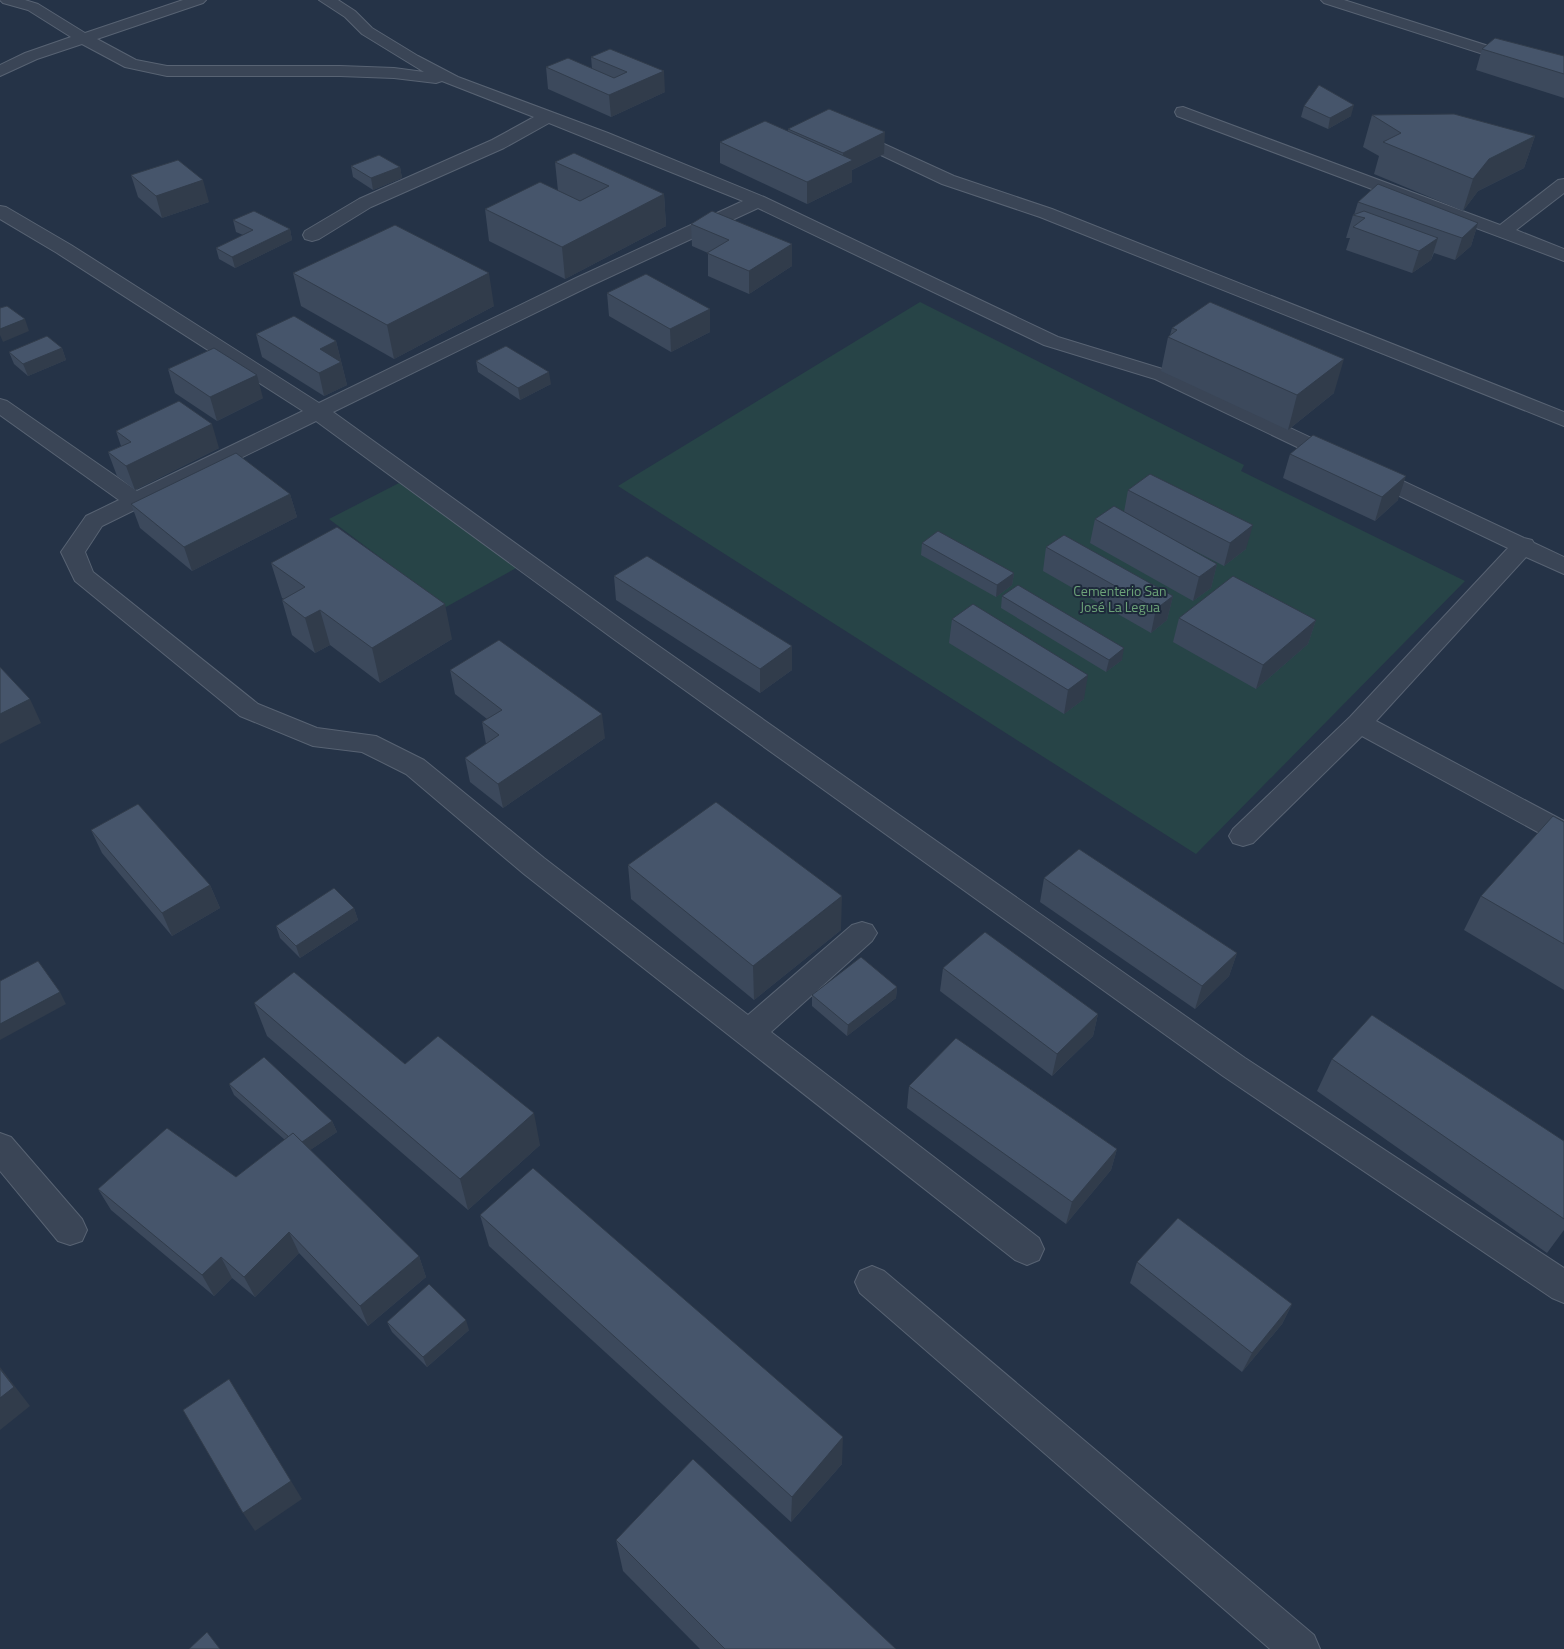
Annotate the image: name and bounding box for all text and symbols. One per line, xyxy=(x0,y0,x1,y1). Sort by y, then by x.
park label: Cementerio San José La Legua xyxy=(1073,580,1167,617)

